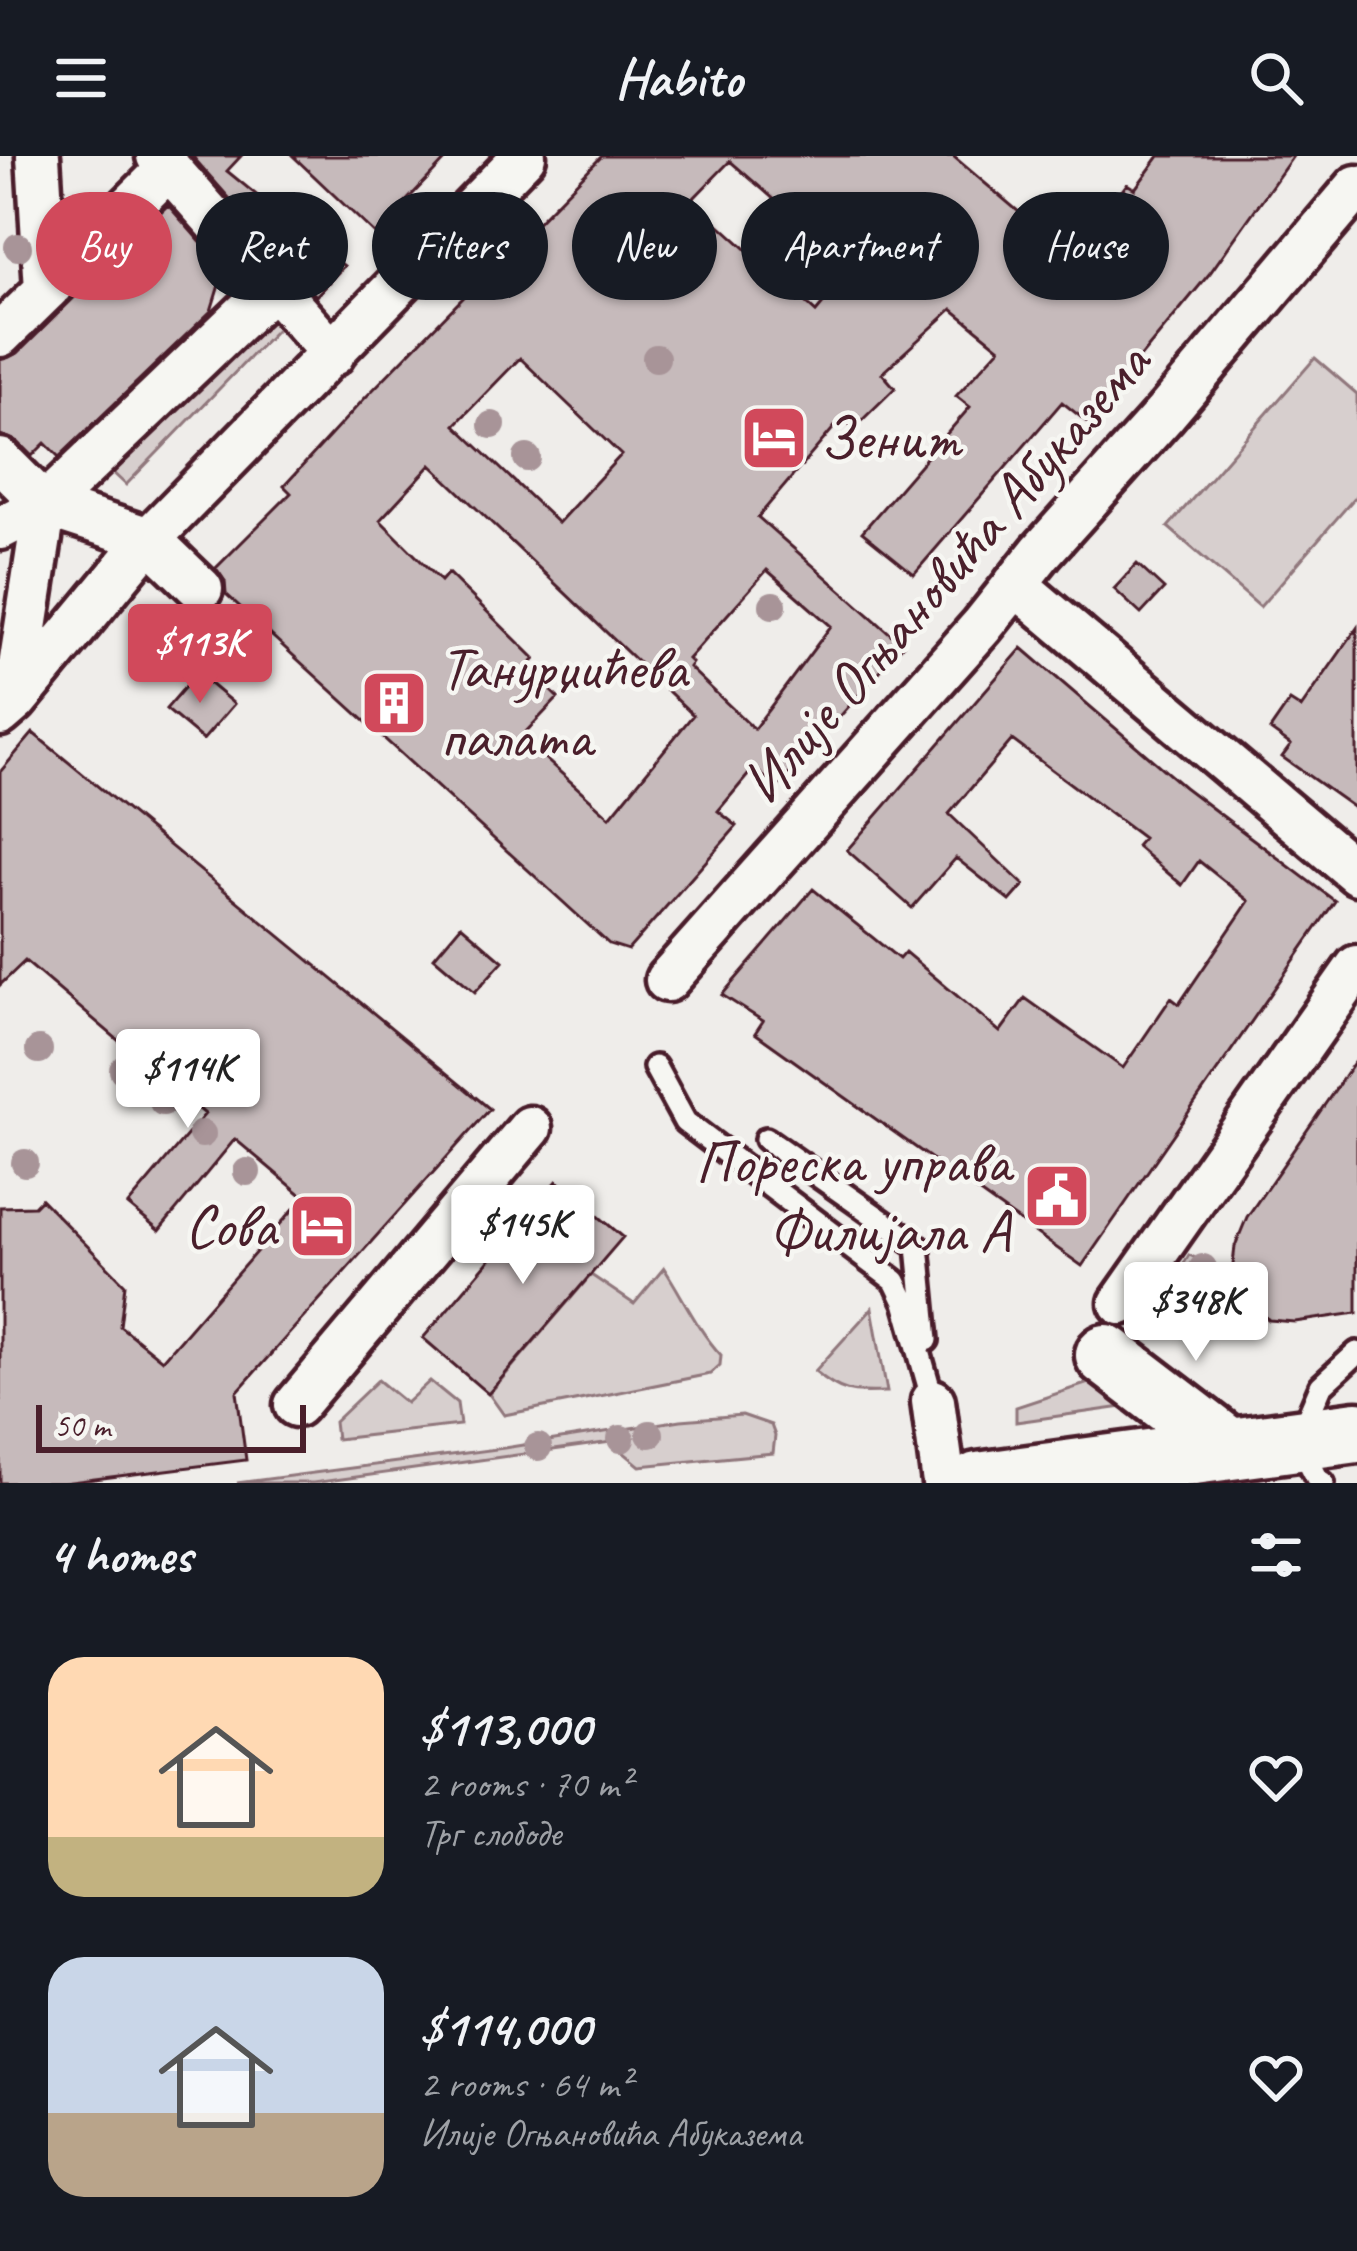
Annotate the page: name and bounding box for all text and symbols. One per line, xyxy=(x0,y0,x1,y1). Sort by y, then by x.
text: Habito xyxy=(615,44,742,112)
icon: menu xyxy=(48,45,114,111)
icon: search xyxy=(1243,45,1309,111)
chip: Buy xyxy=(36,192,172,300)
chip: Rent xyxy=(196,192,348,300)
chip: Filters xyxy=(372,192,548,300)
chip: New xyxy=(572,192,717,300)
chip: Apartment xyxy=(741,192,979,300)
chip: House xyxy=(1003,192,1169,300)
street label: Илије Огњановића Абуказема xyxy=(724,324,1169,819)
place label: Зенит xyxy=(820,400,964,476)
hotel icon: Зенит xyxy=(739,403,809,473)
pin: $113K xyxy=(116,604,284,706)
text: $113K xyxy=(155,618,245,667)
place label: Танурџићева палата xyxy=(440,630,691,775)
building icon: Танурџићева палата xyxy=(359,668,429,738)
pin: $114K xyxy=(104,1029,272,1131)
text: $114K xyxy=(143,1043,233,1092)
place label: Пореска управа Филијала А xyxy=(695,1124,1015,1269)
public building icon: Пореска управа Филијала А xyxy=(1022,1161,1092,1231)
pin: $145K xyxy=(439,1185,607,1287)
place label: Сова xyxy=(185,1188,280,1264)
hotel icon: Сова xyxy=(287,1191,357,1261)
text: $145K xyxy=(478,1199,568,1248)
pin: $348K xyxy=(1112,1262,1280,1364)
text: $348K xyxy=(1151,1276,1241,1325)
scale bar xyxy=(36,1399,306,1452)
text: 50 m xyxy=(54,1405,110,1447)
icon: filters xyxy=(1243,1522,1309,1588)
text: 4 homes xyxy=(48,1523,192,1587)
text: $113,000 xyxy=(420,1696,591,1760)
icon: home xyxy=(144,1705,288,1849)
icon: heart xyxy=(1243,1744,1309,1810)
text: 2 rooms · 70 m² xyxy=(420,1760,631,1809)
text: Трг слободе xyxy=(420,1809,561,1858)
text: $114,000 xyxy=(420,1996,591,2060)
icon: home xyxy=(144,2005,288,2149)
icon: heart xyxy=(1243,2044,1309,2110)
text: 2 rooms · 64 m² xyxy=(420,2060,631,2109)
text: Илије Огњановића Абуказема xyxy=(420,2109,801,2158)

